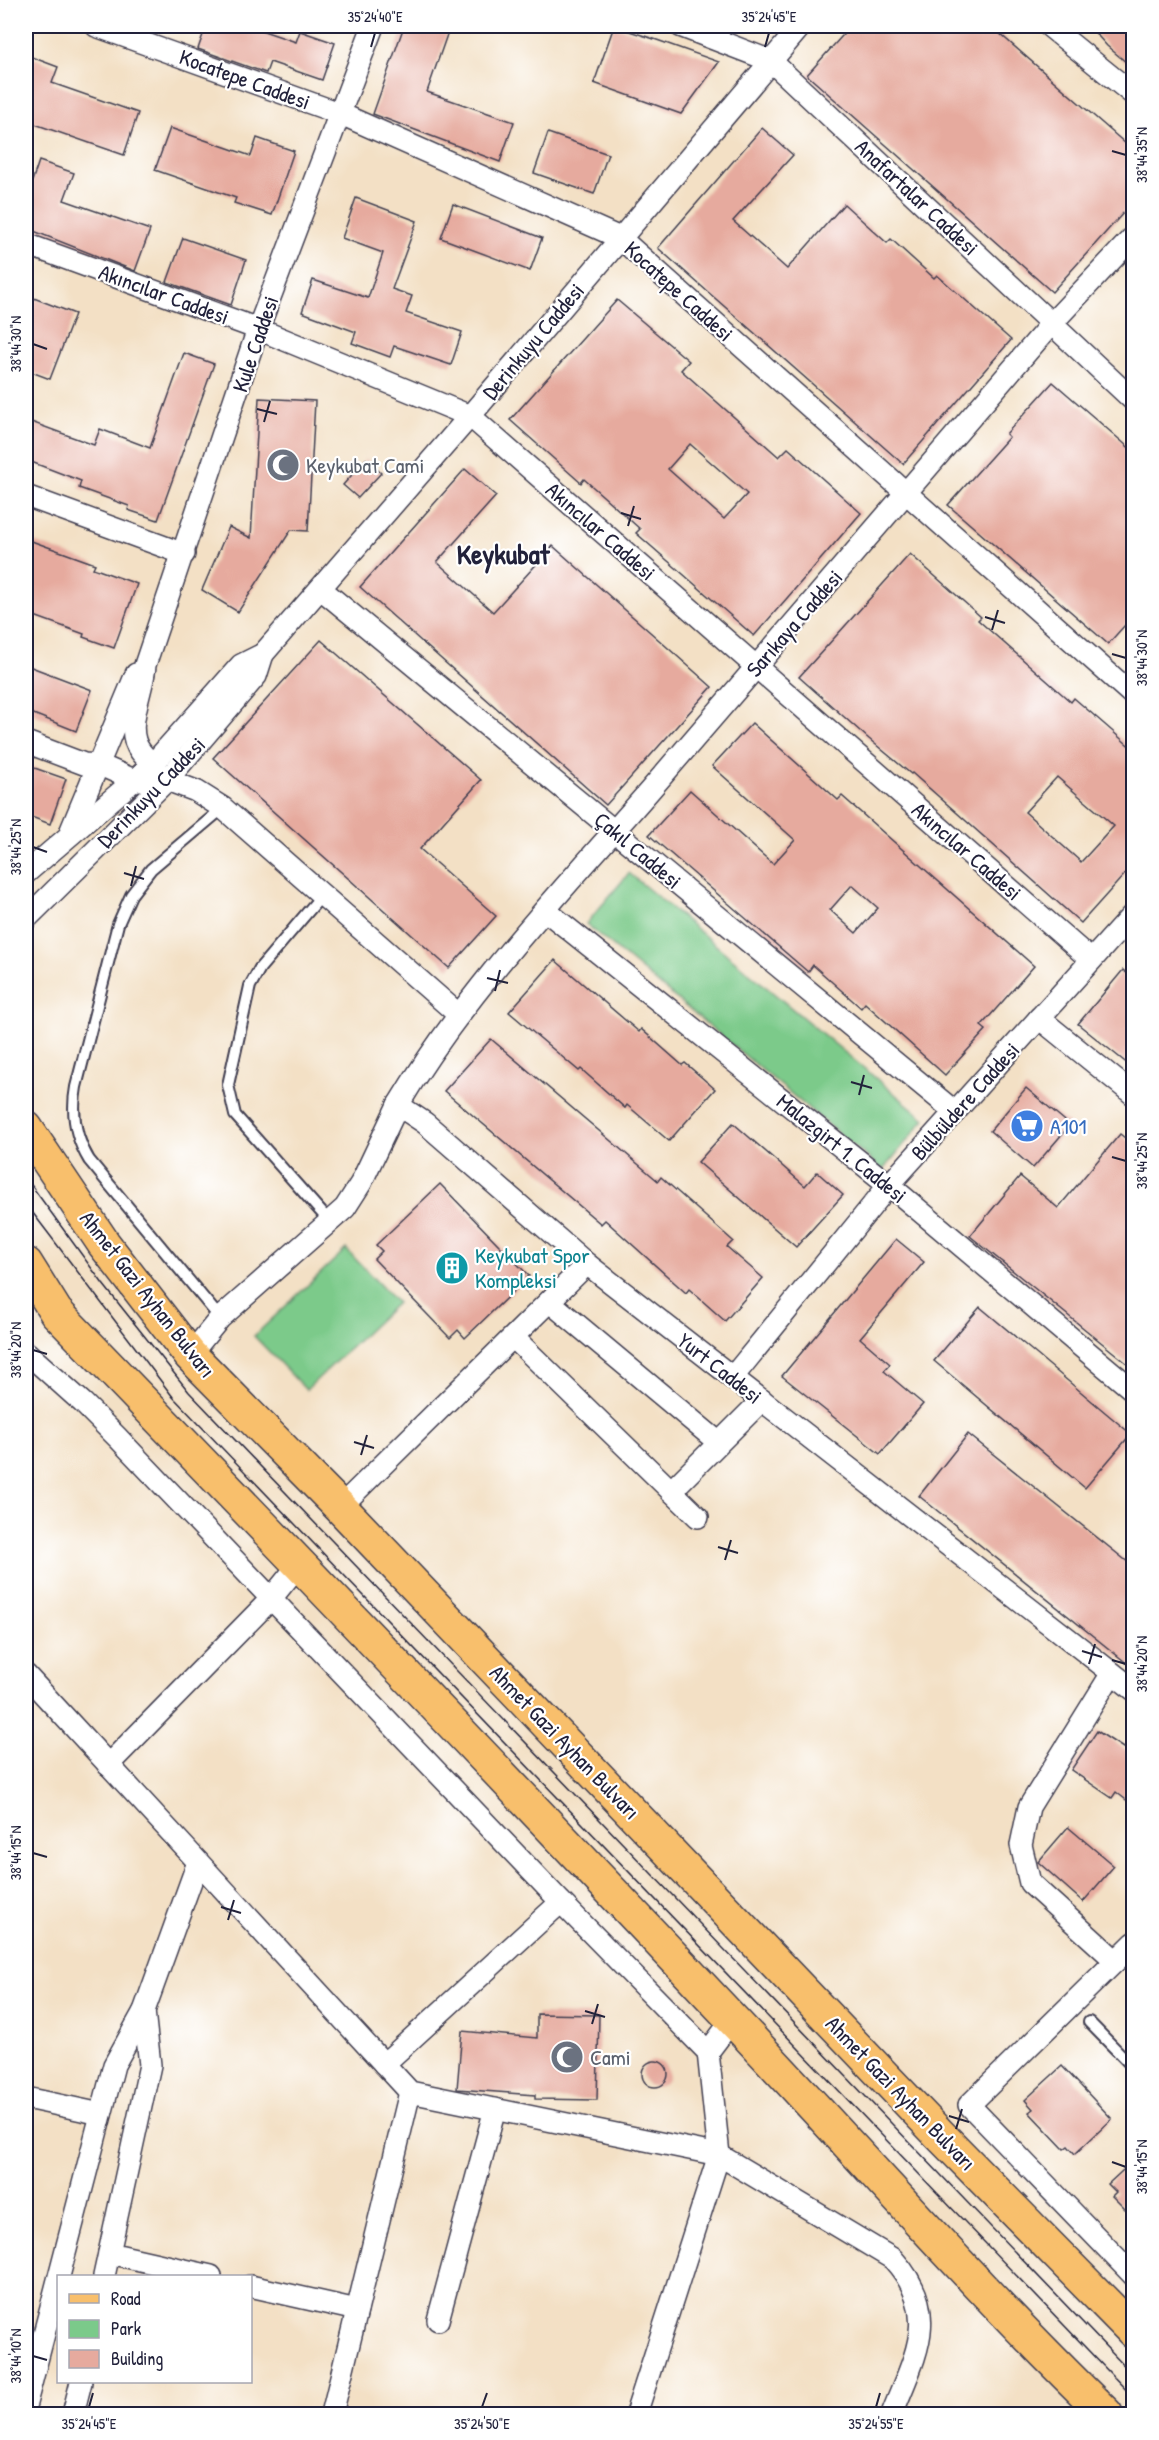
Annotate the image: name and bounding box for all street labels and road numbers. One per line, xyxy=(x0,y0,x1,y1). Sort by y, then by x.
street label: Kocatepe Caddesi xyxy=(175,41,315,117)
street label: Anafartalar Caddesi xyxy=(849,132,985,262)
street label: Kocatepe Caddesi xyxy=(618,234,740,348)
street label: Akıncılar Caddesi xyxy=(95,257,233,331)
street label: Derinkuyu Caddesi xyxy=(475,276,591,406)
street label: Kule Caddesi xyxy=(225,292,285,396)
street label: Akıncılar Caddesi xyxy=(540,475,662,587)
street label: Sarıkaya Caddesi xyxy=(739,563,849,683)
street label: Derinkuyu Caddesi xyxy=(90,730,212,854)
street label: Akıncılar Caddesi xyxy=(906,795,1028,907)
street label: Çakıl Caddesi xyxy=(588,805,688,895)
street label: Bülbüldere Caddesi xyxy=(904,1036,1026,1166)
street label: Malazgirt 1. Caddesi xyxy=(771,1086,913,1210)
street label: Ahmet Gazi Ayhan Bulvarı xyxy=(73,1204,223,1384)
street label: Yurt Caddesi xyxy=(672,1326,768,1410)
street label: Ahmet Gazi Ayhan Bulvarı xyxy=(483,1658,647,1826)
street label: Ahmet Gazi Ayhan Bulvarı xyxy=(819,2009,983,2177)

